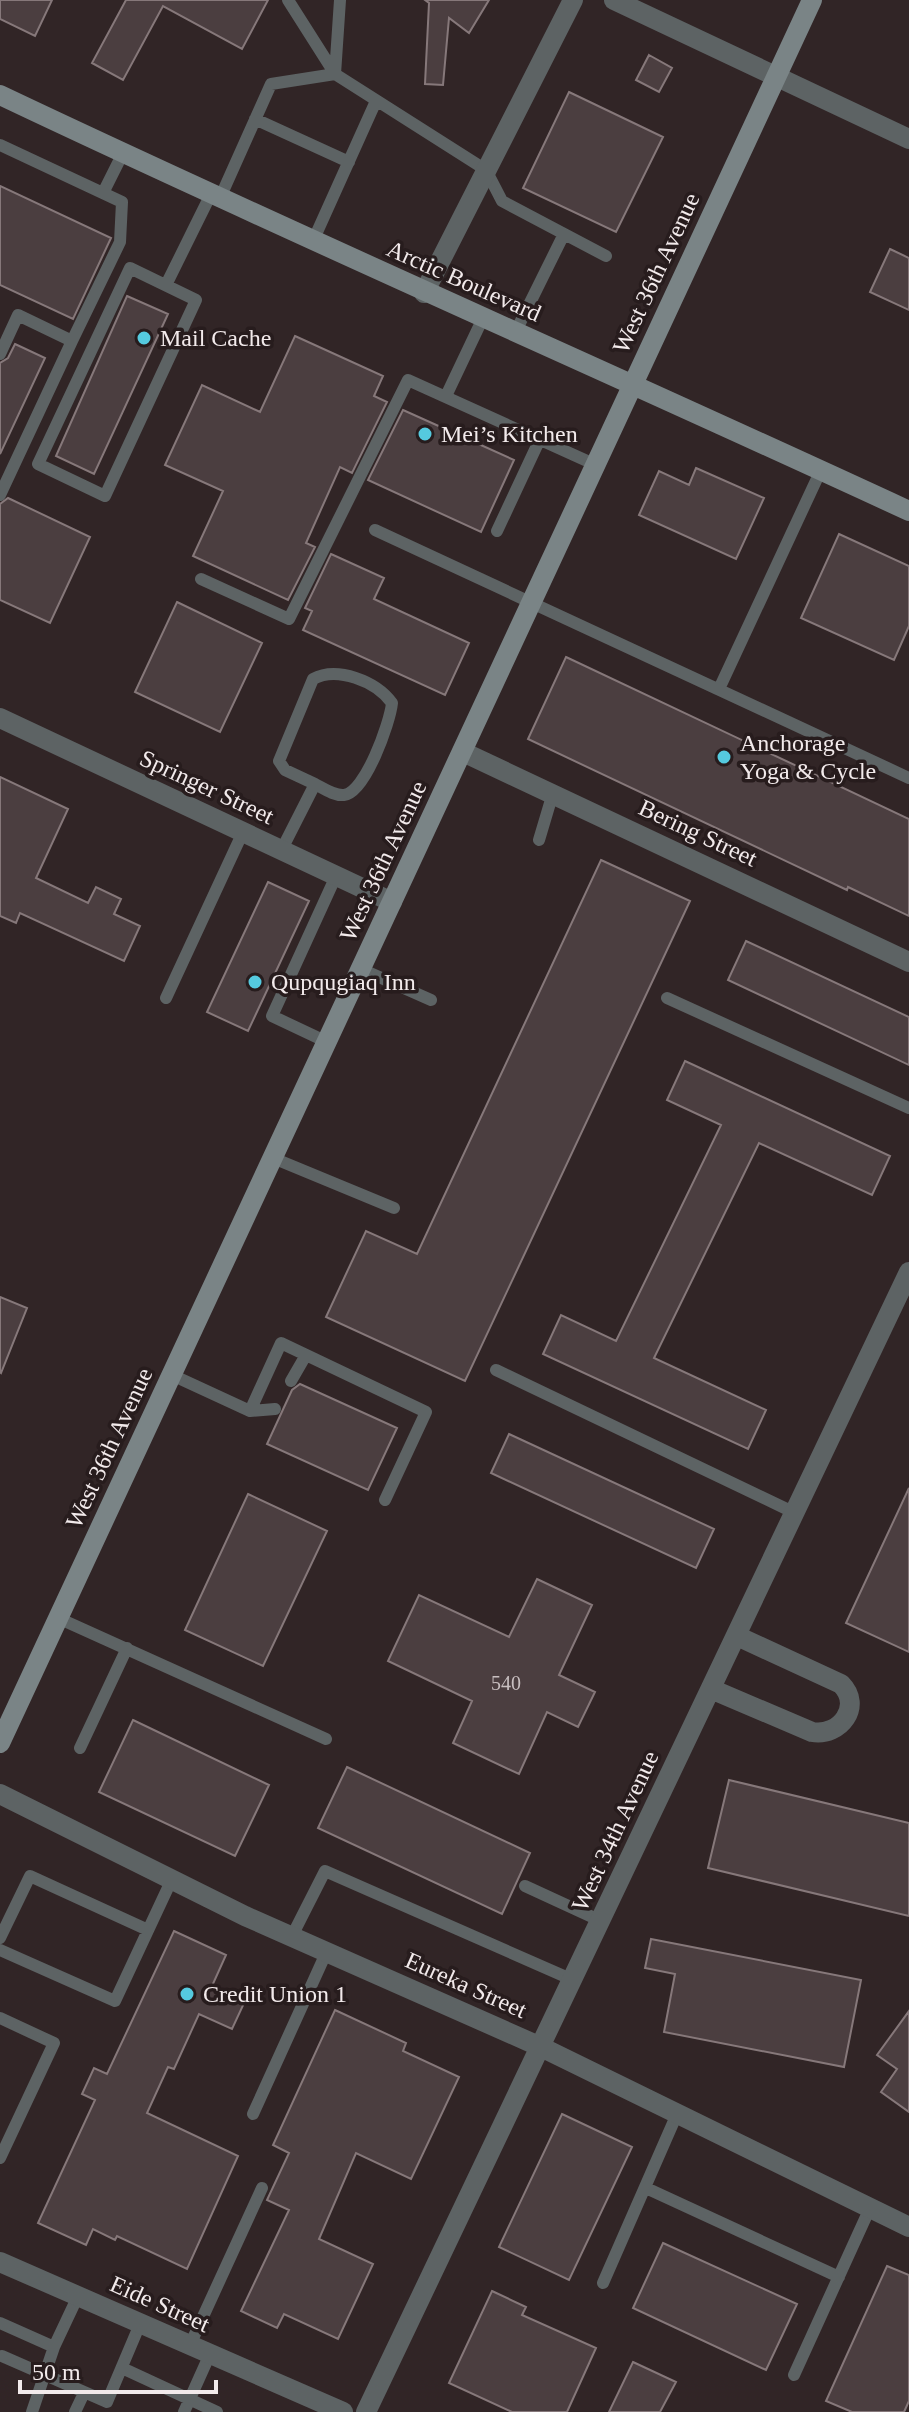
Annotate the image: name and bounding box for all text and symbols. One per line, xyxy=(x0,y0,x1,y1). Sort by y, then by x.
street label: West 36th Avenue xyxy=(608,189,704,357)
street label: Arctic Boulevard xyxy=(383,235,545,327)
place label: Mail Cache xyxy=(160,325,271,351)
marker: Mail Cache xyxy=(135,329,153,347)
place label: Mei’s Kitchen xyxy=(441,421,578,447)
marker: Mei’s Kitchen xyxy=(416,425,434,443)
place label: Anchorage Yoga & Cycle xyxy=(740,730,876,784)
street label: Springer Street xyxy=(136,745,278,829)
marker: Anchorage Yoga & Cycle xyxy=(715,748,733,766)
street label: West 36th Avenue xyxy=(335,777,431,945)
street label: Bering Street xyxy=(635,794,761,872)
place label: Qupqugiaq Inn xyxy=(271,969,416,995)
marker: Qupqugiaq Inn xyxy=(246,973,264,991)
street label: West 36th Avenue xyxy=(61,1364,157,1532)
house number: 540 xyxy=(491,1672,521,1694)
street label: West 34th Avenue xyxy=(567,1747,663,1915)
street label: Eureka Street xyxy=(401,1947,531,2023)
place label: Credit Union 1 xyxy=(203,1981,347,2007)
marker: Credit Union 1 xyxy=(178,1985,196,2003)
street label: Eide Street xyxy=(106,2271,214,2338)
scale bar xyxy=(20,2344,216,2394)
text: 50 m xyxy=(32,2359,81,2385)

